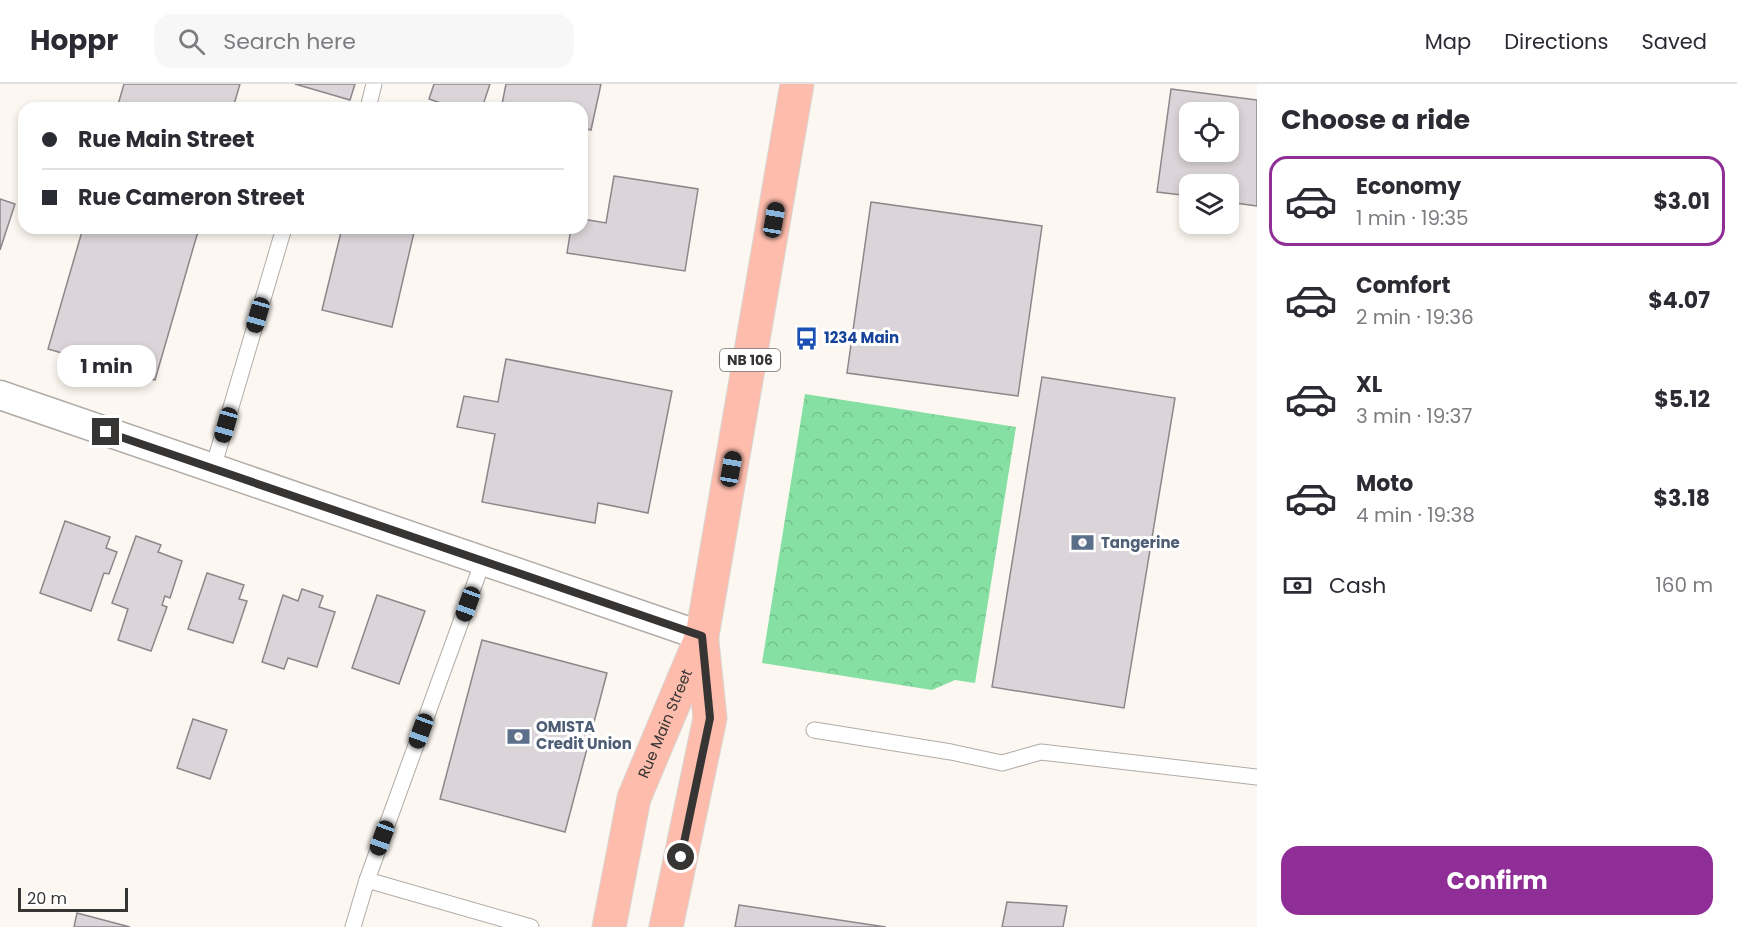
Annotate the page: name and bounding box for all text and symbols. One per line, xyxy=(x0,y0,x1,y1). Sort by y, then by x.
search box xyxy=(154,14,574,68)
text: Hoppr xyxy=(30,21,118,60)
icon: search xyxy=(175,25,208,58)
text: Search here xyxy=(223,26,356,57)
text: Map xyxy=(1425,27,1471,56)
text: Directions xyxy=(1504,27,1608,56)
text: Saved xyxy=(1641,27,1707,56)
text: Choose a ride xyxy=(1281,101,1470,138)
map controls xyxy=(1179,102,1239,234)
button: locate xyxy=(1179,102,1239,162)
text: Rue Main Street xyxy=(78,124,254,155)
text: Economy xyxy=(1356,171,1461,202)
button: layers xyxy=(1179,174,1239,234)
icon: car xyxy=(1284,174,1338,228)
text: Rue Cameron Street xyxy=(78,182,305,213)
text: $3.01 xyxy=(1653,186,1710,217)
car xyxy=(762,201,786,239)
text: 1 min · 19:35 xyxy=(1356,204,1469,232)
text: Comfort xyxy=(1356,270,1450,301)
icon: car xyxy=(1284,273,1338,327)
text: $4.07 xyxy=(1648,285,1710,316)
car xyxy=(244,295,272,335)
text: 2 min · 19:36 xyxy=(1356,303,1474,331)
bus stop icon: 1234 Main xyxy=(793,325,819,351)
place label: 1234 Main xyxy=(824,327,899,348)
callout: 1 min xyxy=(57,345,156,387)
road number: NB 106 xyxy=(720,349,780,371)
text: 1 min xyxy=(80,352,133,380)
text: XL xyxy=(1356,369,1382,400)
icon: car xyxy=(1284,372,1338,426)
text: $5.12 xyxy=(1654,384,1710,415)
text: 3 min · 19:37 xyxy=(1356,402,1472,430)
car xyxy=(212,405,240,445)
route end xyxy=(92,418,119,445)
car xyxy=(719,450,743,488)
text: Moto xyxy=(1356,468,1413,499)
icon: car xyxy=(1284,471,1338,525)
text: $3.18 xyxy=(1653,483,1710,514)
text: 4 min · 19:38 xyxy=(1356,501,1475,529)
bank icon: Tangerine xyxy=(1070,530,1096,556)
place label: Tangerine xyxy=(1101,532,1180,553)
icon: cash xyxy=(1281,569,1314,602)
text: Cash xyxy=(1329,570,1386,601)
text: 160 m xyxy=(1655,571,1713,599)
car xyxy=(453,584,483,624)
street label: Rue Main Street xyxy=(633,666,697,781)
car xyxy=(406,711,436,751)
place label: OMISTA Credit Union xyxy=(536,716,632,754)
bank icon: OMISTA Credit Union xyxy=(505,723,531,749)
car xyxy=(367,818,397,858)
route start xyxy=(667,843,694,870)
button: Confirm xyxy=(1281,846,1713,915)
scale bar xyxy=(18,885,128,912)
text: 20 m xyxy=(27,887,67,910)

